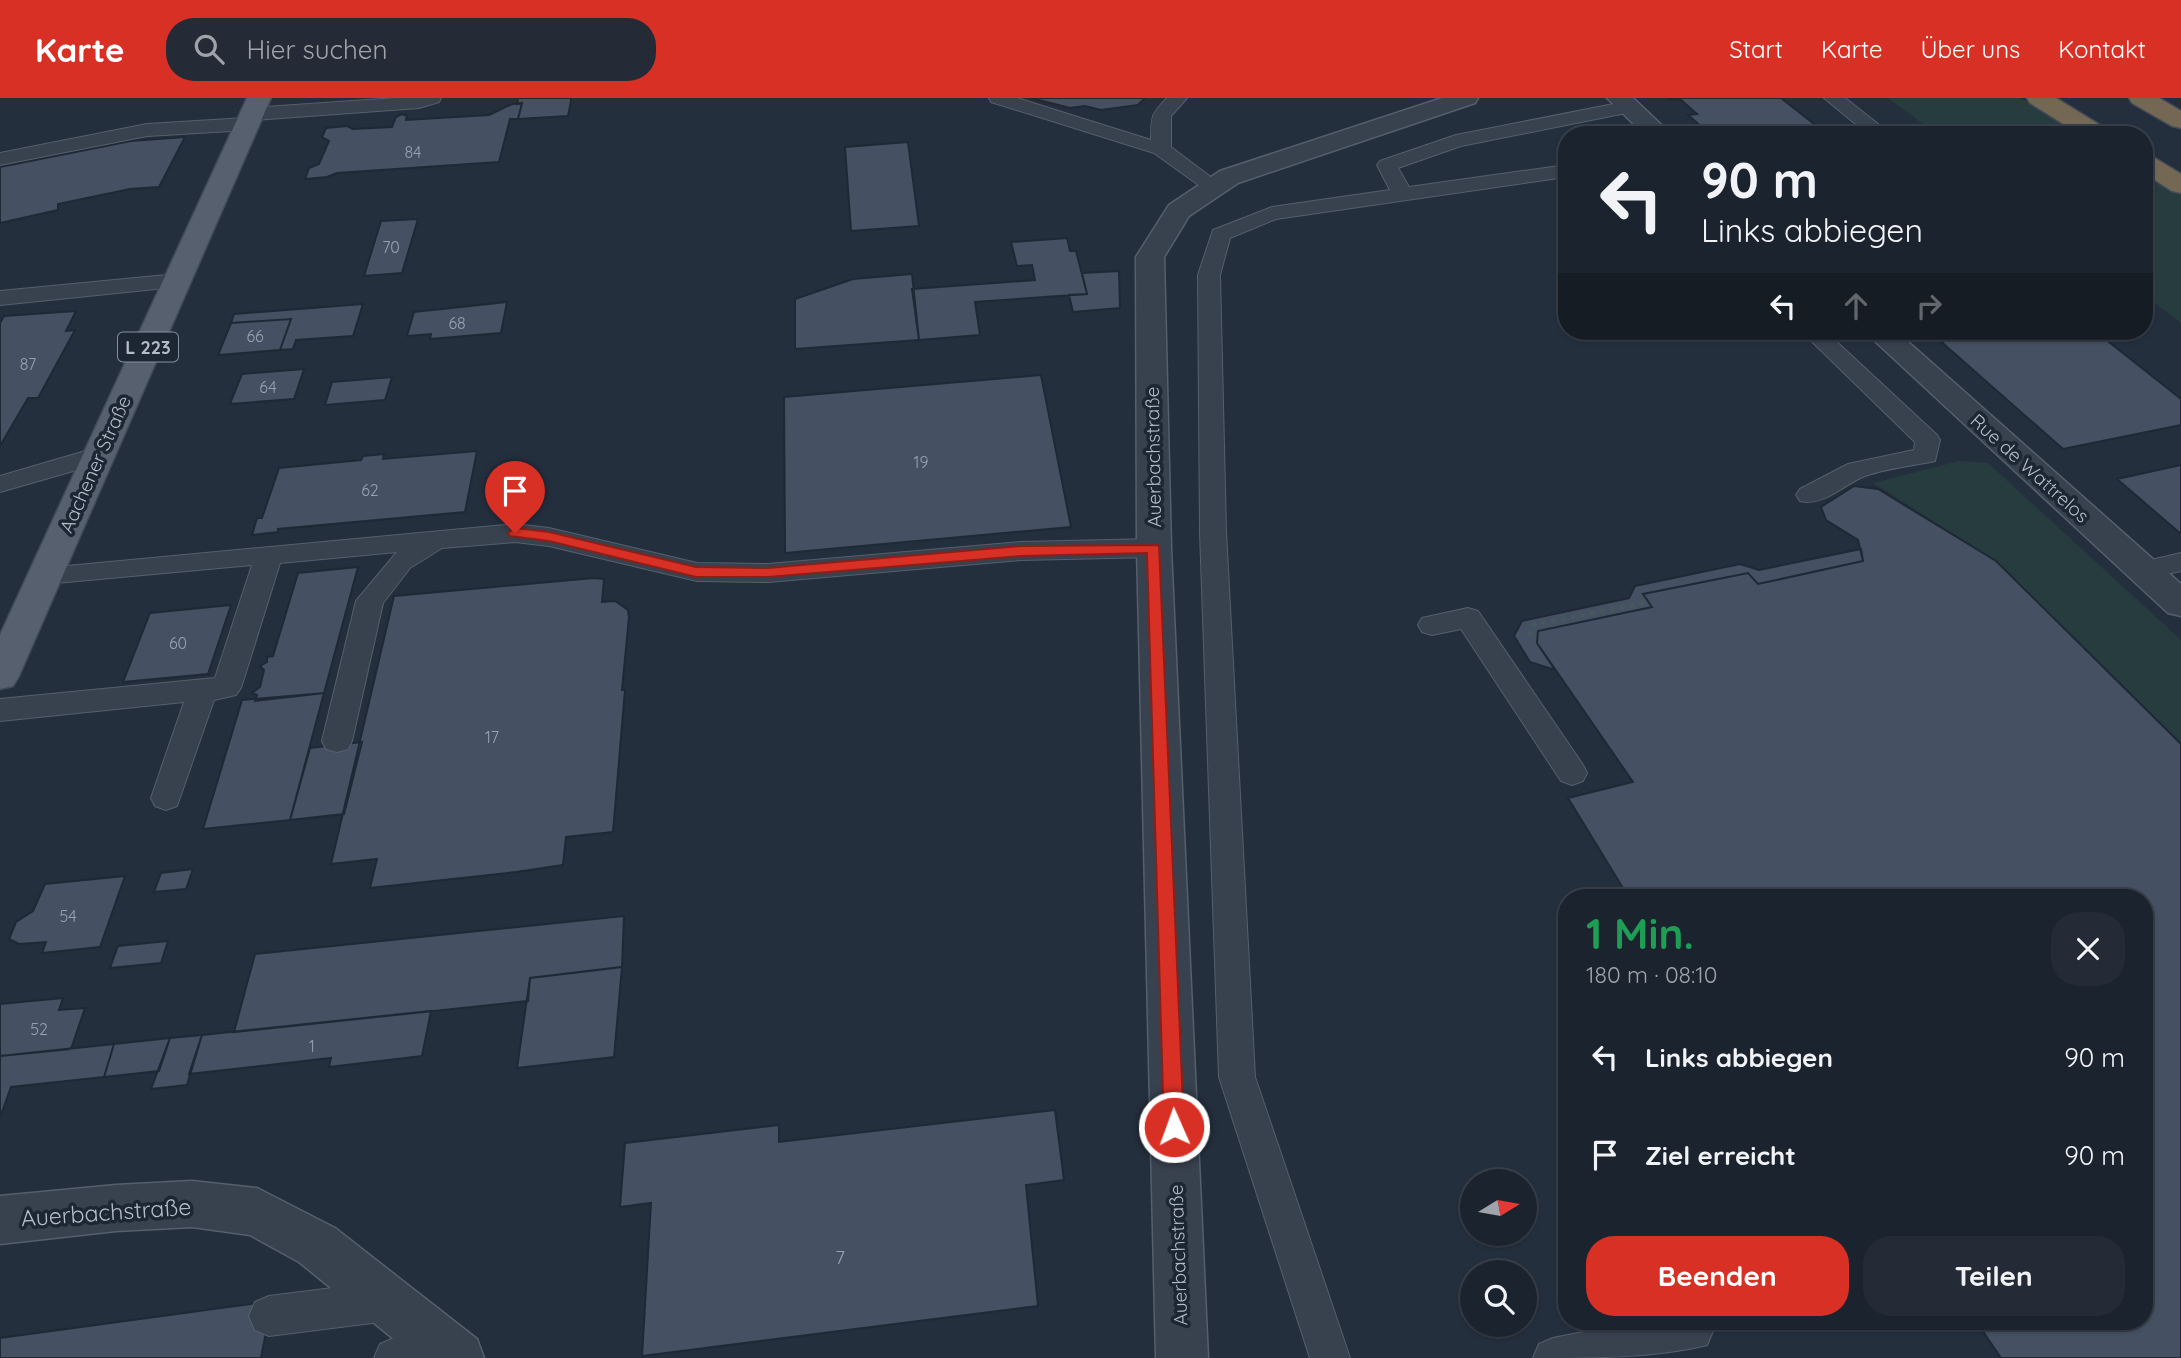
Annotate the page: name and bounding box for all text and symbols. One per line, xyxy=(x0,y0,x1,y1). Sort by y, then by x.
search box xyxy=(166,18,656,81)
text: Karte xyxy=(35,29,124,70)
icon: search xyxy=(190,30,228,68)
text: Hier suchen xyxy=(246,33,388,66)
text: Start xyxy=(1729,34,1783,64)
text: Karte xyxy=(1821,34,1882,64)
text: Über uns xyxy=(1920,34,2020,64)
text: Kontakt xyxy=(2058,34,2146,64)
house number: 84 xyxy=(404,142,422,162)
text: 90 m xyxy=(1701,149,1818,210)
icon: left xyxy=(1586,154,1677,245)
text: Links abbiegen xyxy=(1701,210,1923,250)
house number: 70 xyxy=(382,237,400,257)
icon: left xyxy=(1764,287,1802,325)
icon: ahead xyxy=(1837,287,1875,325)
icon: right xyxy=(1910,287,1948,325)
house number: 68 xyxy=(448,313,466,333)
house number: 66 xyxy=(246,326,264,346)
road number: L 223 xyxy=(118,332,178,362)
house number: 87 xyxy=(20,354,36,374)
house number: 64 xyxy=(259,377,277,397)
street label: Auerbachstraße xyxy=(1140,386,1166,528)
street label: Aachener Straße xyxy=(54,392,136,536)
street label: Rue de Wattrelos xyxy=(1966,408,2094,528)
house number: 19 xyxy=(914,452,928,472)
pin xyxy=(485,461,545,533)
icon: arrive xyxy=(496,472,534,510)
house number: 62 xyxy=(361,480,379,500)
house number: 60 xyxy=(169,633,187,653)
house number: 17 xyxy=(485,727,499,747)
house number: 54 xyxy=(59,906,77,926)
text: 1 Min. xyxy=(1586,907,1694,960)
button: close xyxy=(2051,912,2125,986)
text: 180 m · 08:10 xyxy=(1586,960,1718,989)
house number: 52 xyxy=(30,1019,48,1039)
house number: 1 xyxy=(309,1036,315,1056)
icon: left xyxy=(1586,1038,1624,1076)
text: Links abbiegen xyxy=(1645,1041,1833,1074)
text: 90 m xyxy=(2064,1041,2125,1074)
position arrow xyxy=(1137,1090,1211,1164)
icon: arrive xyxy=(1586,1136,1624,1174)
text: Ziel erreicht xyxy=(1645,1139,1796,1172)
text: 90 m xyxy=(2064,1139,2125,1172)
north arrow xyxy=(1460,1169,1536,1246)
map controls xyxy=(1460,1169,1537,1337)
street label: Auerbachstraße xyxy=(1164,1184,1192,1326)
street label: Auerbachstraße xyxy=(20,1192,192,1232)
button: Beenden xyxy=(1586,1236,1849,1316)
button: Teilen xyxy=(1863,1236,2125,1316)
house number: 7 xyxy=(835,1245,845,1269)
button: search xyxy=(1460,1260,1537,1337)

